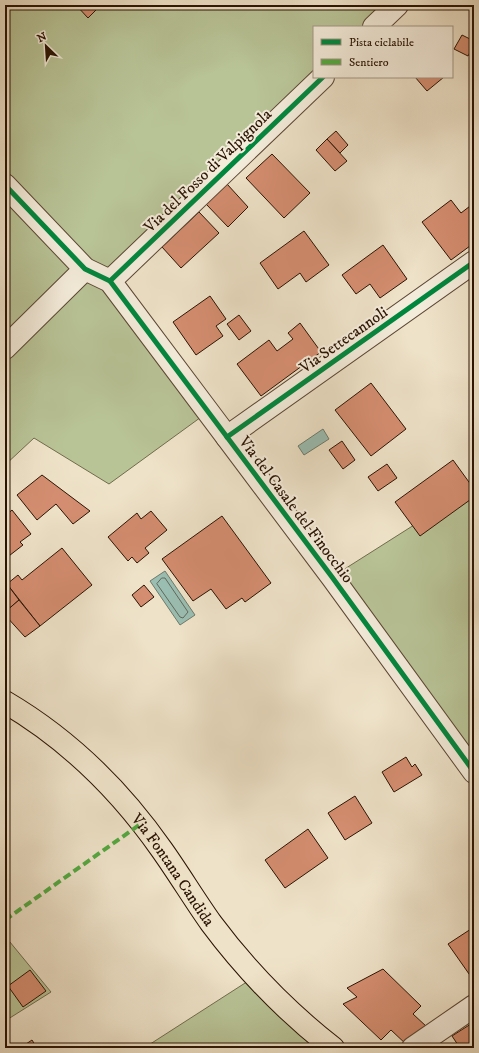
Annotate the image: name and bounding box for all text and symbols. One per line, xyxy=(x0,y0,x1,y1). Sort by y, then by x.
north arrow xyxy=(26,26,66,66)
legend xyxy=(313,26,453,78)
text: N xyxy=(35,30,49,46)
text: Pista ciclabile xyxy=(349,35,414,50)
text: Sentiero xyxy=(349,55,389,70)
street label: Via del Fosso di Valpignola xyxy=(139,104,276,238)
street label: Via Settecannoli xyxy=(295,302,392,378)
street label: Via del Casale del Finocchio xyxy=(234,431,358,587)
street label: Via Fontana Candida xyxy=(126,809,219,930)

